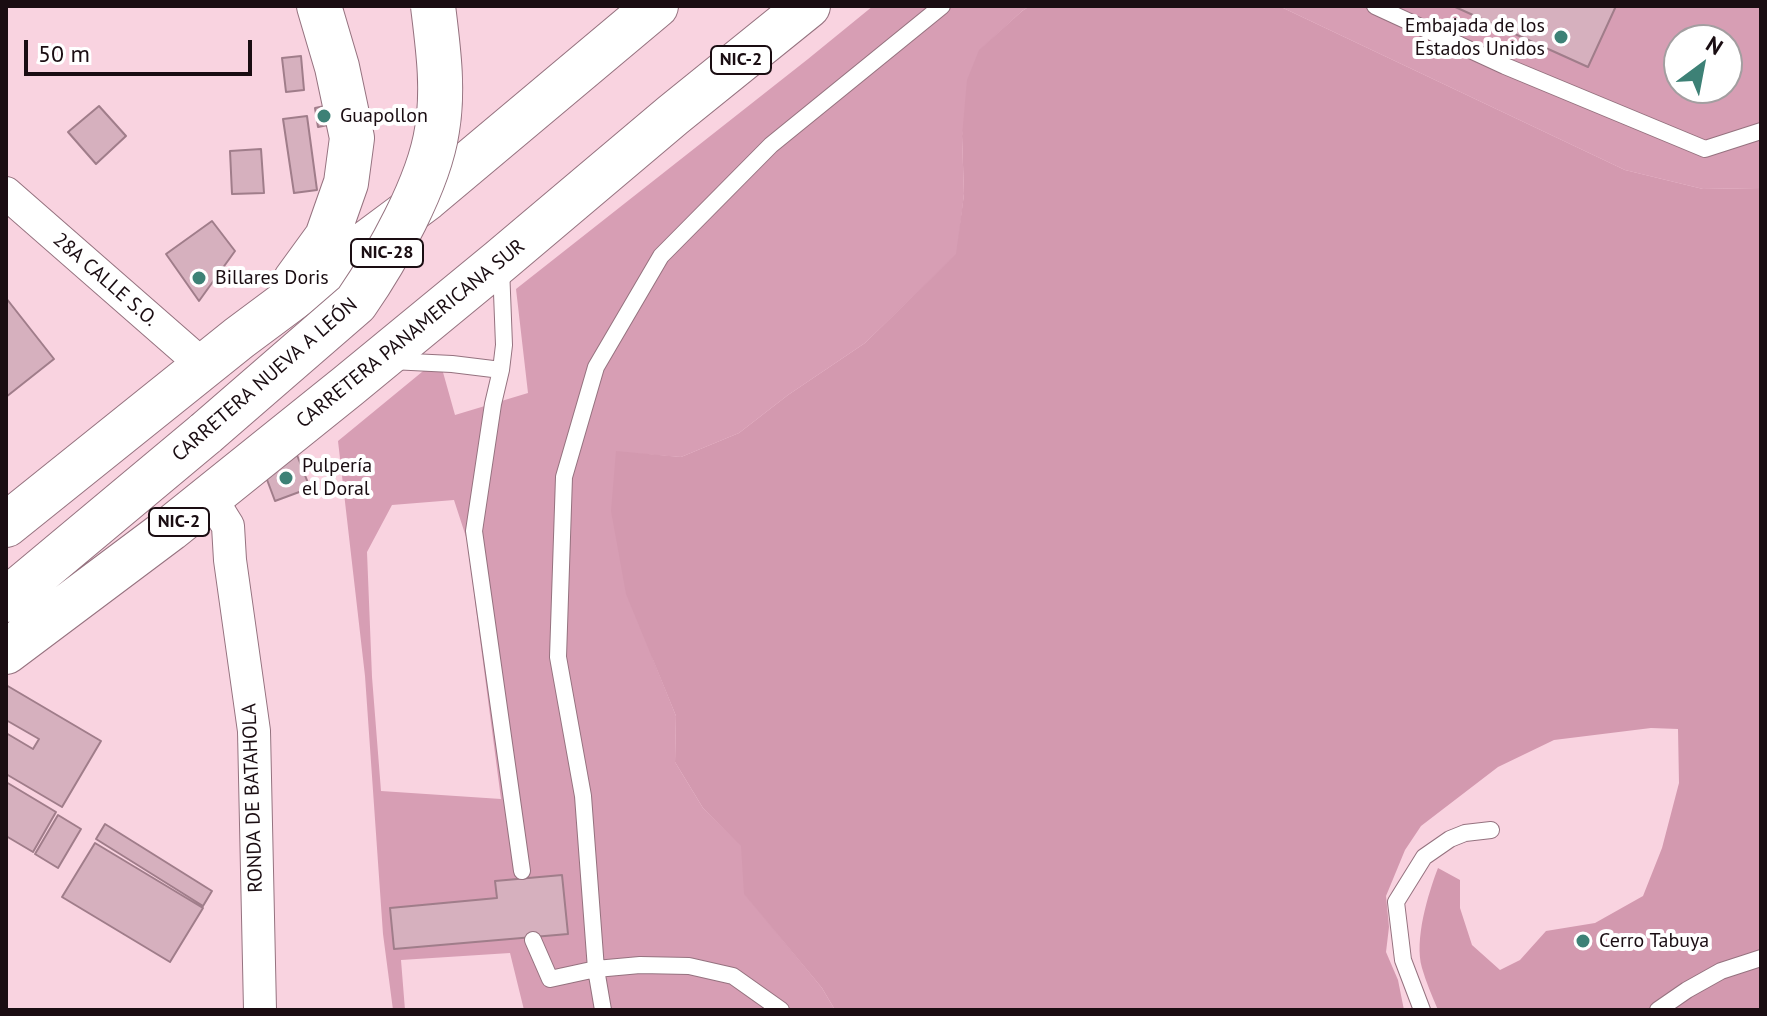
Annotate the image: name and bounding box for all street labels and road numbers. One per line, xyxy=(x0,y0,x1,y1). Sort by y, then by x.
road number: NIC-2 xyxy=(711,46,771,74)
street label: 28A CALLE S.O. xyxy=(48,228,162,332)
street label: CARRETERA PANAMERICANA SUR xyxy=(292,234,530,434)
road number: NIC-28 xyxy=(351,239,423,267)
street label: CARRETERA NUEVA A LEÓN xyxy=(168,293,362,467)
road number: NIC-2 xyxy=(149,508,209,536)
street label: RONDA DE BATAHOLA xyxy=(238,703,268,893)

